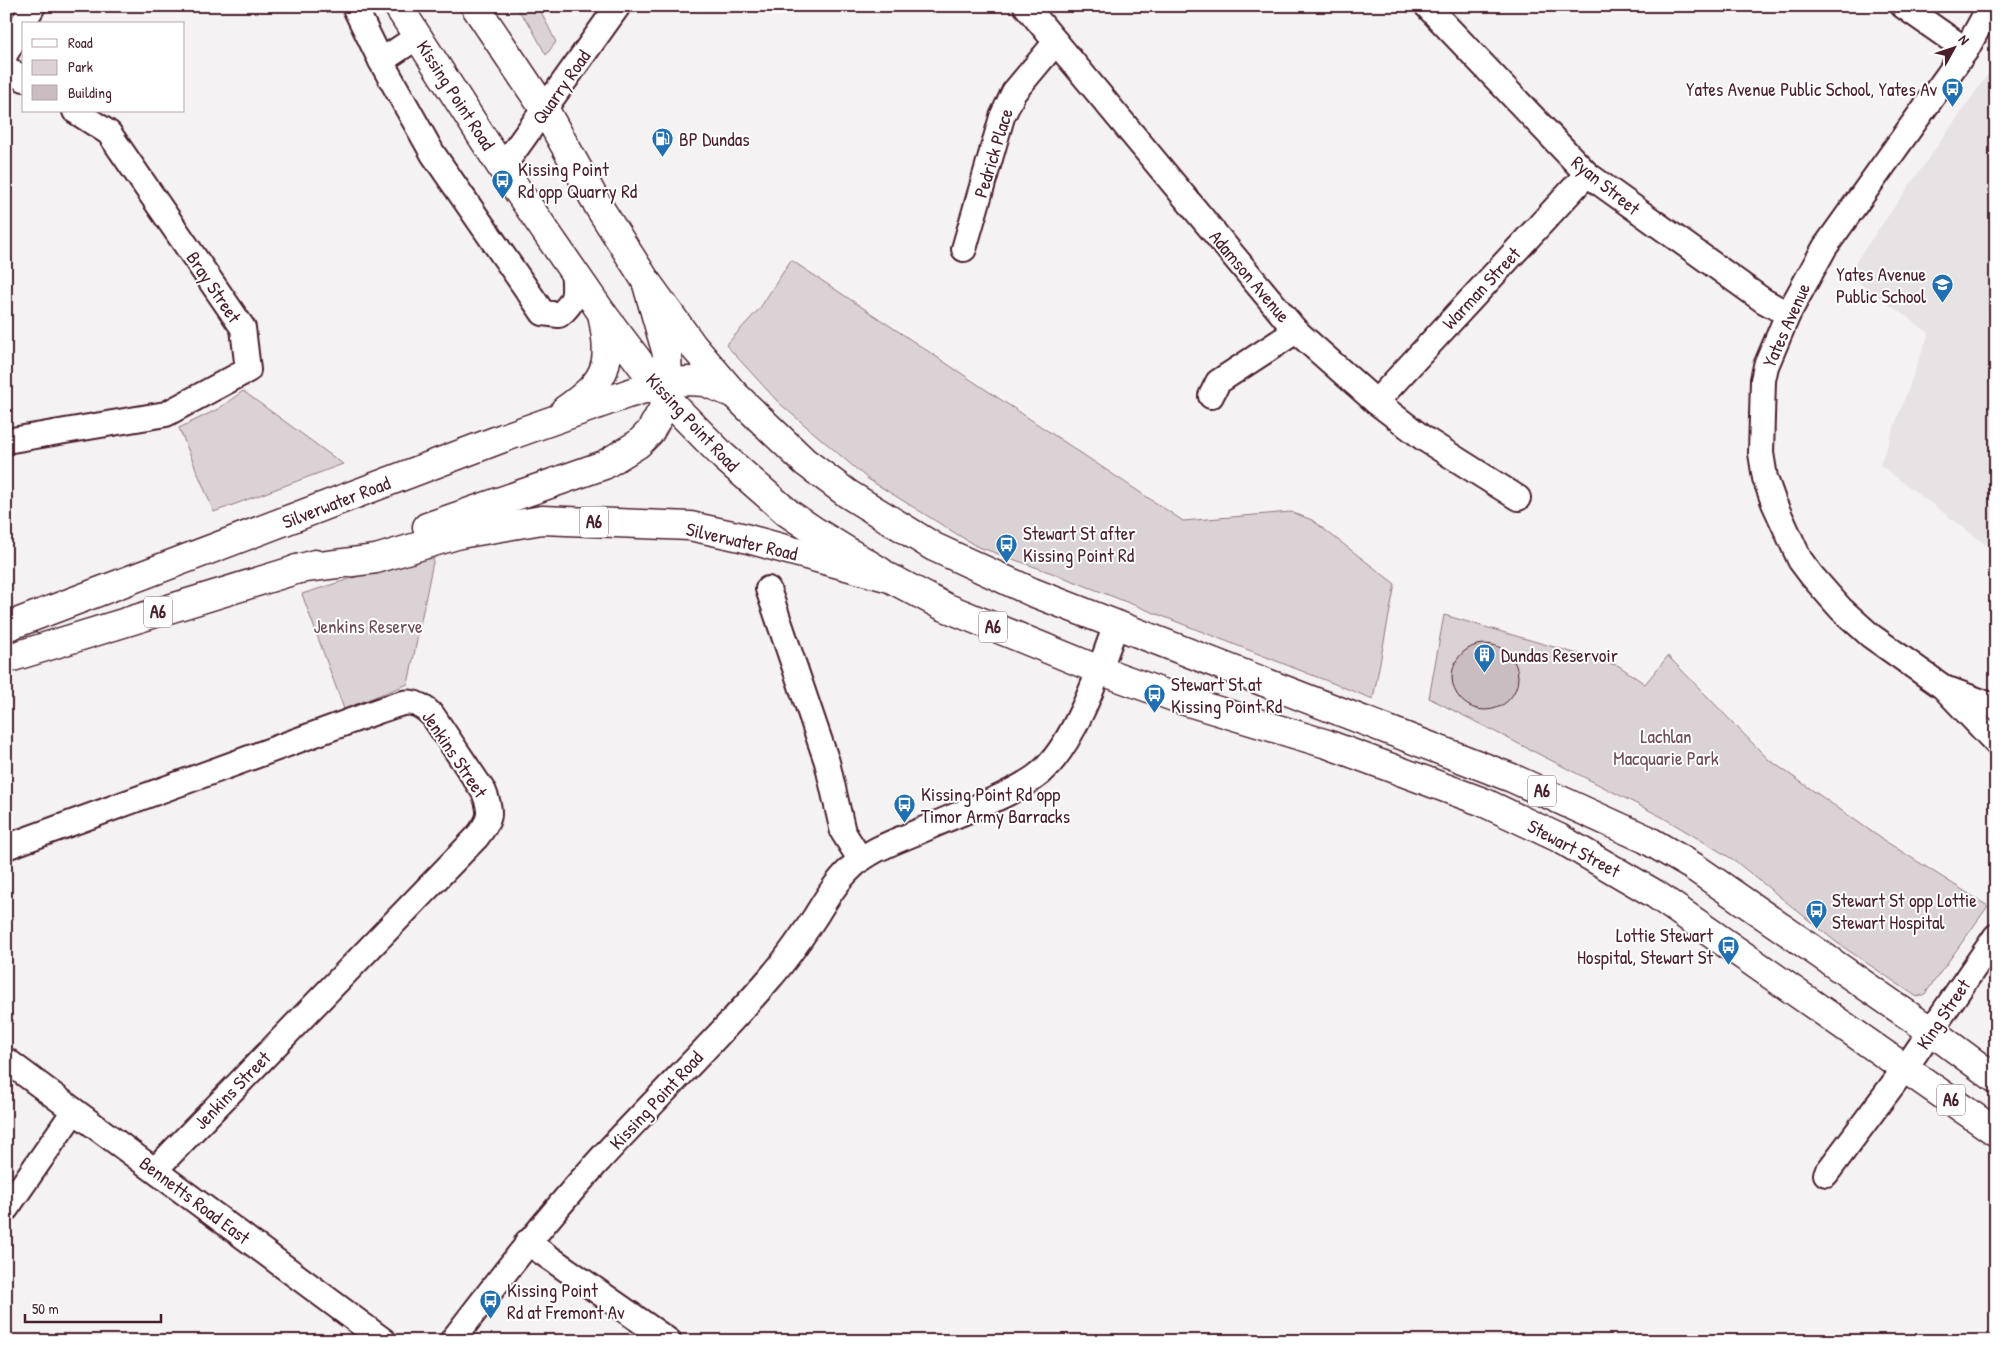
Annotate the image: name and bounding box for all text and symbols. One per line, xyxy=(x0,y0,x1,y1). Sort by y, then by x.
legend xyxy=(22,22,185,112)
north arrow xyxy=(1930,22,1980,72)
text: N xyxy=(1955,30,1974,49)
text: Road xyxy=(68,32,93,53)
street label: Kissing Point Road xyxy=(411,35,502,155)
street label: Quarry Road xyxy=(526,44,597,130)
text: Park xyxy=(68,56,93,77)
place label: Yates Avenue Public School, Yates Av xyxy=(1686,76,1937,102)
bus stop icon: Yates Avenue Public School, Yates Av xyxy=(1941,77,1965,108)
text: Building xyxy=(68,82,112,103)
street label: Pedrick Place xyxy=(967,105,1019,201)
place label: BP Dundas xyxy=(679,126,750,152)
fuel station icon: BP Dundas xyxy=(651,127,675,158)
street label: Ryan Street xyxy=(1566,149,1646,221)
place label: Kissing Point Rd opp Quarry Rd xyxy=(518,156,638,204)
bus stop icon: Kissing Point Rd opp Quarry Rd xyxy=(490,168,514,199)
street label: Adamson Avenue xyxy=(1204,224,1297,328)
street label: Warman Street xyxy=(1436,241,1526,335)
street label: Bray Street xyxy=(181,246,248,328)
place label: Yates Avenue Public School xyxy=(1836,261,1927,309)
school or university icon: Yates Avenue Public School xyxy=(1930,273,1954,304)
street label: Yates Avenue xyxy=(1756,278,1816,371)
street label: Kissing Point Road xyxy=(640,367,746,477)
street label: Silverwater Road xyxy=(278,469,394,535)
road number: A6 xyxy=(580,507,608,538)
street label: Silverwater Road xyxy=(684,516,801,567)
place label: Stewart St after Kissing Point Rd xyxy=(1023,520,1136,568)
bus stop icon: Stewart St after Kissing Point Rd xyxy=(995,532,1019,563)
road number: A6 xyxy=(144,596,172,628)
road number: A6 xyxy=(979,612,1007,642)
park label: Jenkins Reserve xyxy=(313,613,423,639)
place label: Dundas Reservoir xyxy=(1501,642,1619,668)
building icon: Dundas Reservoir xyxy=(1473,643,1497,674)
place label: Stewart St at Kissing Point Rd xyxy=(1171,671,1283,719)
bus stop icon: Stewart St at Kissing Point Rd xyxy=(1143,683,1167,714)
street label: Jenkins Street xyxy=(416,705,494,803)
park label: Lachlan Macquarie Park xyxy=(1613,723,1719,771)
road number: A6 xyxy=(1528,776,1556,806)
place label: Kissing Point Rd opp Timor Army Barracks xyxy=(921,781,1070,829)
bus stop icon: Kissing Point Rd opp Timor Army Barracks xyxy=(893,793,917,824)
street label: Stewart Street xyxy=(1523,813,1625,884)
place label: Stewart St opp Lottie Stewart Hospital xyxy=(1832,887,1977,935)
bus stop icon: Stewart St opp Lottie Stewart Hospital xyxy=(1804,899,1828,930)
place label: Lottie Stewart Hospital, Stewart St xyxy=(1577,922,1713,970)
bus stop icon: Lottie Stewart Hospital, Stewart St xyxy=(1717,934,1741,965)
street label: King Street xyxy=(1910,973,1976,1054)
street label: Jenkins Street xyxy=(188,1045,276,1135)
street label: Kissing Point Road xyxy=(603,1045,709,1155)
road number: A6 xyxy=(1937,1084,1965,1116)
street label: Bennetts Road East xyxy=(135,1150,256,1250)
place label: Kissing Point Rd at Fremont Av xyxy=(507,1277,625,1325)
bus stop icon: Kissing Point Rd at Fremont Av xyxy=(479,1289,503,1320)
scale bar xyxy=(25,1292,161,1324)
text: 50 m xyxy=(32,1298,59,1319)

